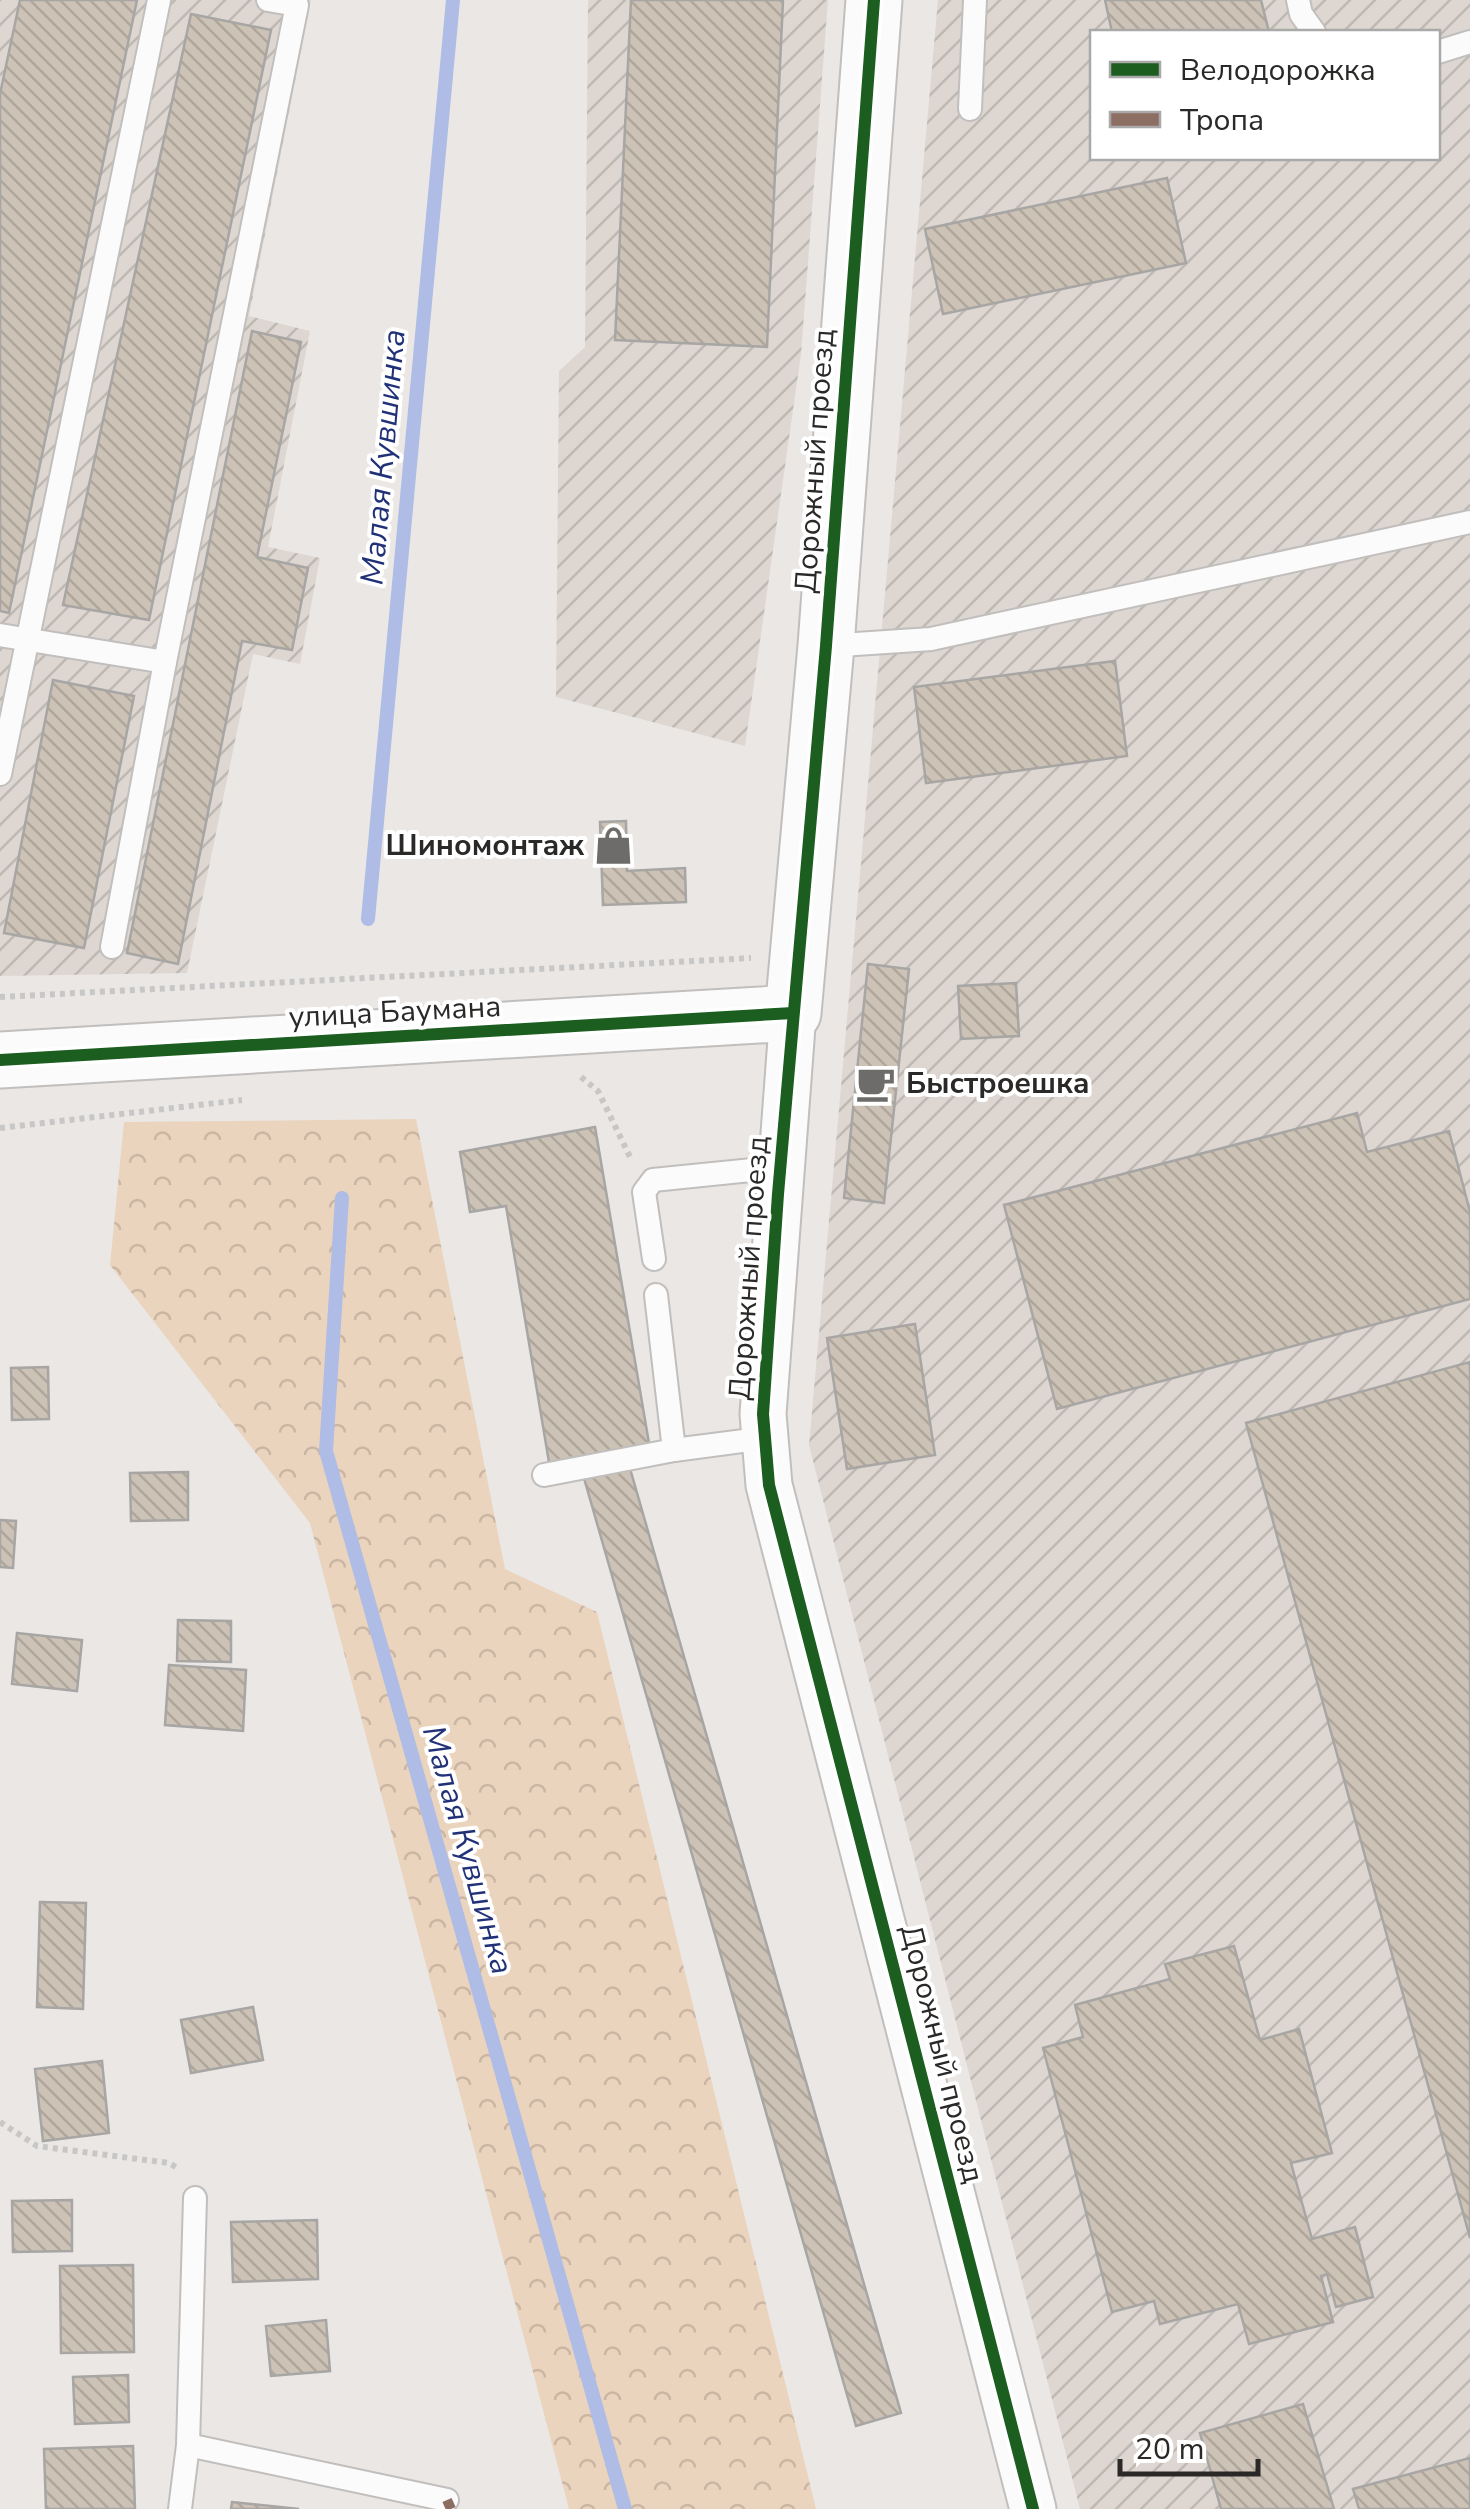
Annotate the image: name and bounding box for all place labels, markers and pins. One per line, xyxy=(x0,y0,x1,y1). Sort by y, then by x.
shop icon: Шиномонтаж xyxy=(593,824,635,866)
place label: Шиномонтаж xyxy=(386,825,584,866)
cafe icon: Быстроешка xyxy=(855,1062,897,1104)
place label: Быстроешка xyxy=(906,1063,1090,1104)

